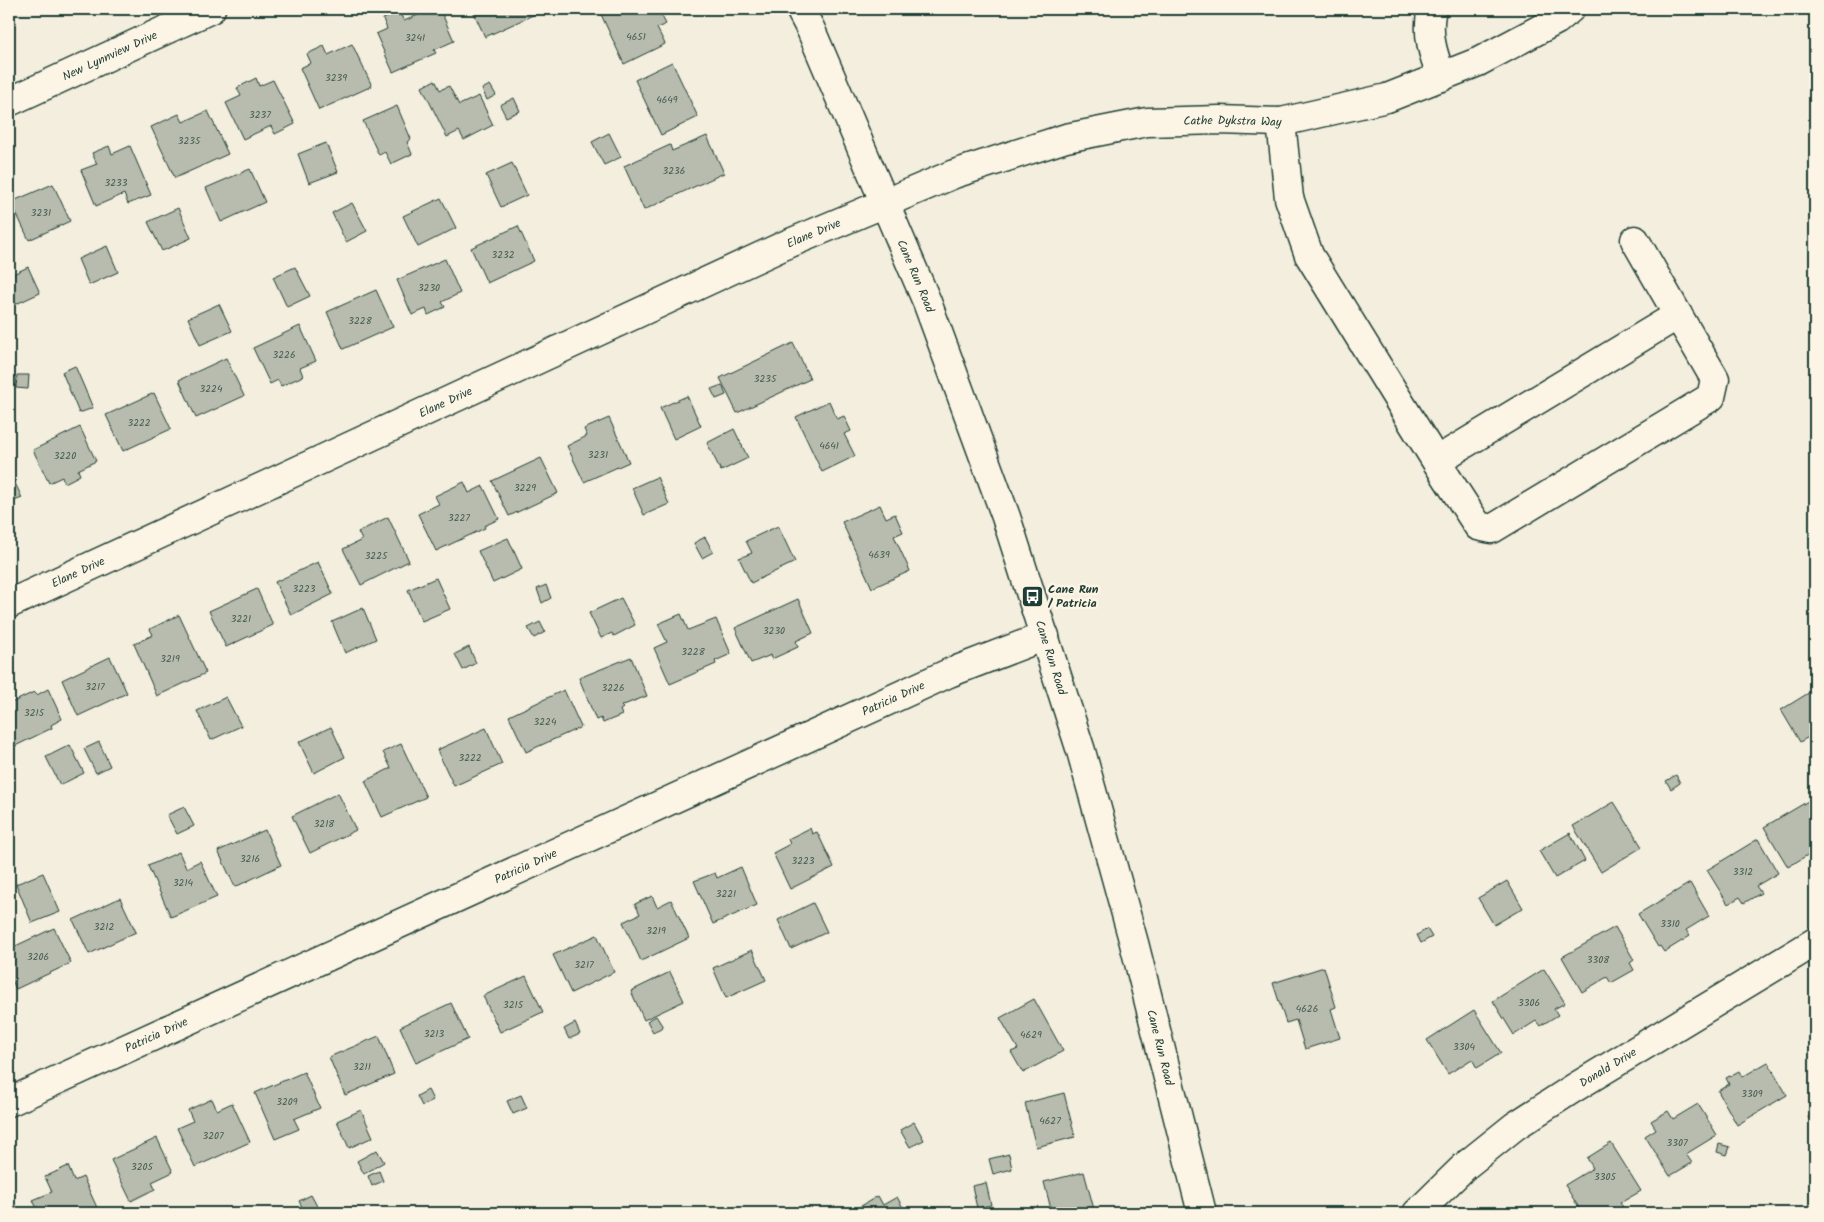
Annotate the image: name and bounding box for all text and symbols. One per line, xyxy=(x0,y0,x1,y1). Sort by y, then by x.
street label: New Lynnview Drive xyxy=(59,26,161,86)
house number: 4651 xyxy=(626,29,646,45)
house number: 3241 xyxy=(405,30,425,46)
house number: 3239 xyxy=(325,70,347,86)
house number: 4649 xyxy=(656,92,678,108)
house number: 3237 xyxy=(249,107,271,123)
street label: Cathe Dykstra Way xyxy=(1183,111,1282,132)
house number: 3235 xyxy=(178,133,201,149)
house number: 3236 xyxy=(663,163,685,179)
house number: 3233 xyxy=(105,175,128,191)
house number: 3231 xyxy=(31,205,51,221)
street label: Elane Drive xyxy=(784,213,844,253)
street label: Cane Run Road xyxy=(891,237,939,316)
house number: 3232 xyxy=(491,247,515,263)
house number: 3230 xyxy=(418,280,440,296)
house number: 3228 xyxy=(348,313,373,329)
house number: 3226 xyxy=(273,347,295,363)
house number: 3235 xyxy=(754,371,777,387)
house number: 3224 xyxy=(200,381,223,397)
street label: Elane Drive xyxy=(416,382,476,423)
house number: 3222 xyxy=(127,415,151,431)
house number: 4641 xyxy=(819,438,839,454)
house number: 3231 xyxy=(588,447,608,463)
house number: 3220 xyxy=(54,448,76,464)
house number: 3229 xyxy=(514,480,536,496)
house number: 3227 xyxy=(448,510,470,526)
house number: 4639 xyxy=(868,547,890,563)
house number: 3225 xyxy=(365,548,388,564)
street label: Elane Drive xyxy=(48,552,109,593)
place label: Cane Run / Patricia xyxy=(1047,580,1099,613)
house number: 3223 xyxy=(292,581,316,597)
bus stop icon: Cane Run / Patricia xyxy=(1020,584,1044,608)
house number: 3221 xyxy=(231,611,251,627)
street label: Cane Run Road xyxy=(1030,618,1072,698)
house number: 3230 xyxy=(763,623,785,639)
house number: 3228 xyxy=(681,644,706,660)
house number: 3219 xyxy=(160,651,180,667)
street label: Patricia Drive xyxy=(859,676,929,722)
house number: 3217 xyxy=(85,679,105,695)
house number: 3226 xyxy=(602,680,624,696)
house number: 3215 xyxy=(24,705,45,721)
house number: 3224 xyxy=(534,714,557,730)
house number: 3222 xyxy=(458,750,482,766)
house number: 3218 xyxy=(314,816,335,832)
street label: Patricia Drive xyxy=(491,844,561,889)
house number: 3216 xyxy=(240,851,260,867)
house number: 3223 xyxy=(791,853,815,869)
house number: 3312 xyxy=(1733,864,1753,880)
house number: 3214 xyxy=(173,875,194,891)
house number: 3221 xyxy=(716,886,736,902)
house number: 3310 xyxy=(1660,916,1680,932)
house number: 3212 xyxy=(94,919,114,935)
house number: 3219 xyxy=(646,923,666,939)
house number: 3206 xyxy=(27,949,49,965)
house number: 3308 xyxy=(1587,952,1610,968)
house number: 3217 xyxy=(574,957,594,973)
house number: 3306 xyxy=(1518,995,1540,1011)
house number: 3215 xyxy=(503,997,524,1013)
house number: 4626 xyxy=(1296,1001,1318,1017)
street label: Cane Run Road xyxy=(1141,1008,1179,1088)
street label: Patricia Drive xyxy=(122,1012,192,1058)
house number: 3213 xyxy=(424,1026,444,1042)
house number: 4629 xyxy=(1020,1027,1042,1043)
house number: 3304 xyxy=(1453,1039,1475,1055)
street label: Donald Drive xyxy=(1576,1043,1641,1093)
house number: 3211 xyxy=(353,1059,371,1075)
house number: 3309 xyxy=(1741,1086,1763,1102)
house number: 3209 xyxy=(276,1094,298,1110)
house number: 4627 xyxy=(1039,1113,1061,1129)
house number: 3207 xyxy=(202,1128,224,1144)
house number: 3307 xyxy=(1666,1135,1688,1151)
house number: 3205 xyxy=(131,1159,154,1175)
house number: 3305 xyxy=(1594,1169,1617,1185)

